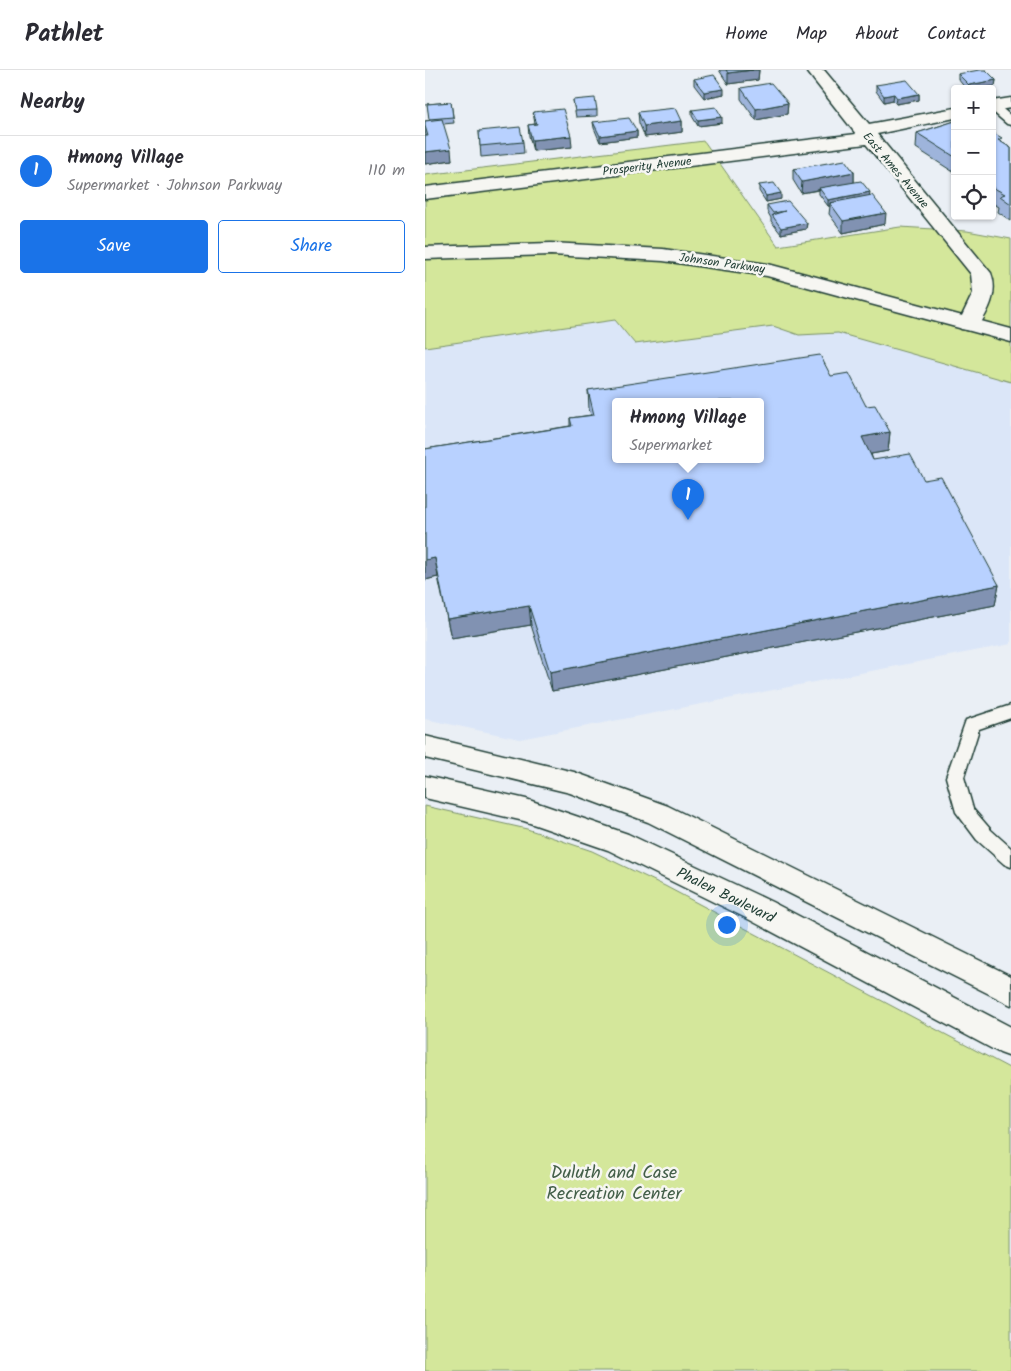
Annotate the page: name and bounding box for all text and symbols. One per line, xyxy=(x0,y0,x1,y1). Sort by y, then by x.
text: Pathlet xyxy=(25,15,104,54)
text: Home xyxy=(725,20,768,49)
text: Map xyxy=(796,20,827,49)
text: About xyxy=(855,20,899,49)
text: Contact xyxy=(927,20,986,49)
map controls xyxy=(951,85,996,220)
button: + xyxy=(951,85,996,130)
text: Nearby xyxy=(20,86,85,119)
street label: East Ames Avenue xyxy=(858,128,934,213)
button: − xyxy=(951,130,996,175)
text: Hmong Village xyxy=(67,143,184,173)
street label: Prosperity Avenue xyxy=(602,152,693,181)
text: 1 xyxy=(34,158,38,183)
text: 110 m xyxy=(368,158,405,183)
text: Supermarket · Johnson Parkway xyxy=(67,173,282,198)
button: locate xyxy=(951,175,996,220)
button: Save xyxy=(20,220,208,273)
button: Share xyxy=(218,220,405,273)
street label: Johnson Parkway xyxy=(678,248,767,279)
popup xyxy=(612,398,764,463)
text: Hmong Village xyxy=(630,403,746,433)
text: Supermarket xyxy=(630,433,712,458)
pin: 1 xyxy=(672,479,704,520)
street label: Phalen Boulevard xyxy=(672,862,780,930)
your location xyxy=(714,912,740,938)
park label: Duluth and Case Recreation Center xyxy=(547,1159,682,1209)

